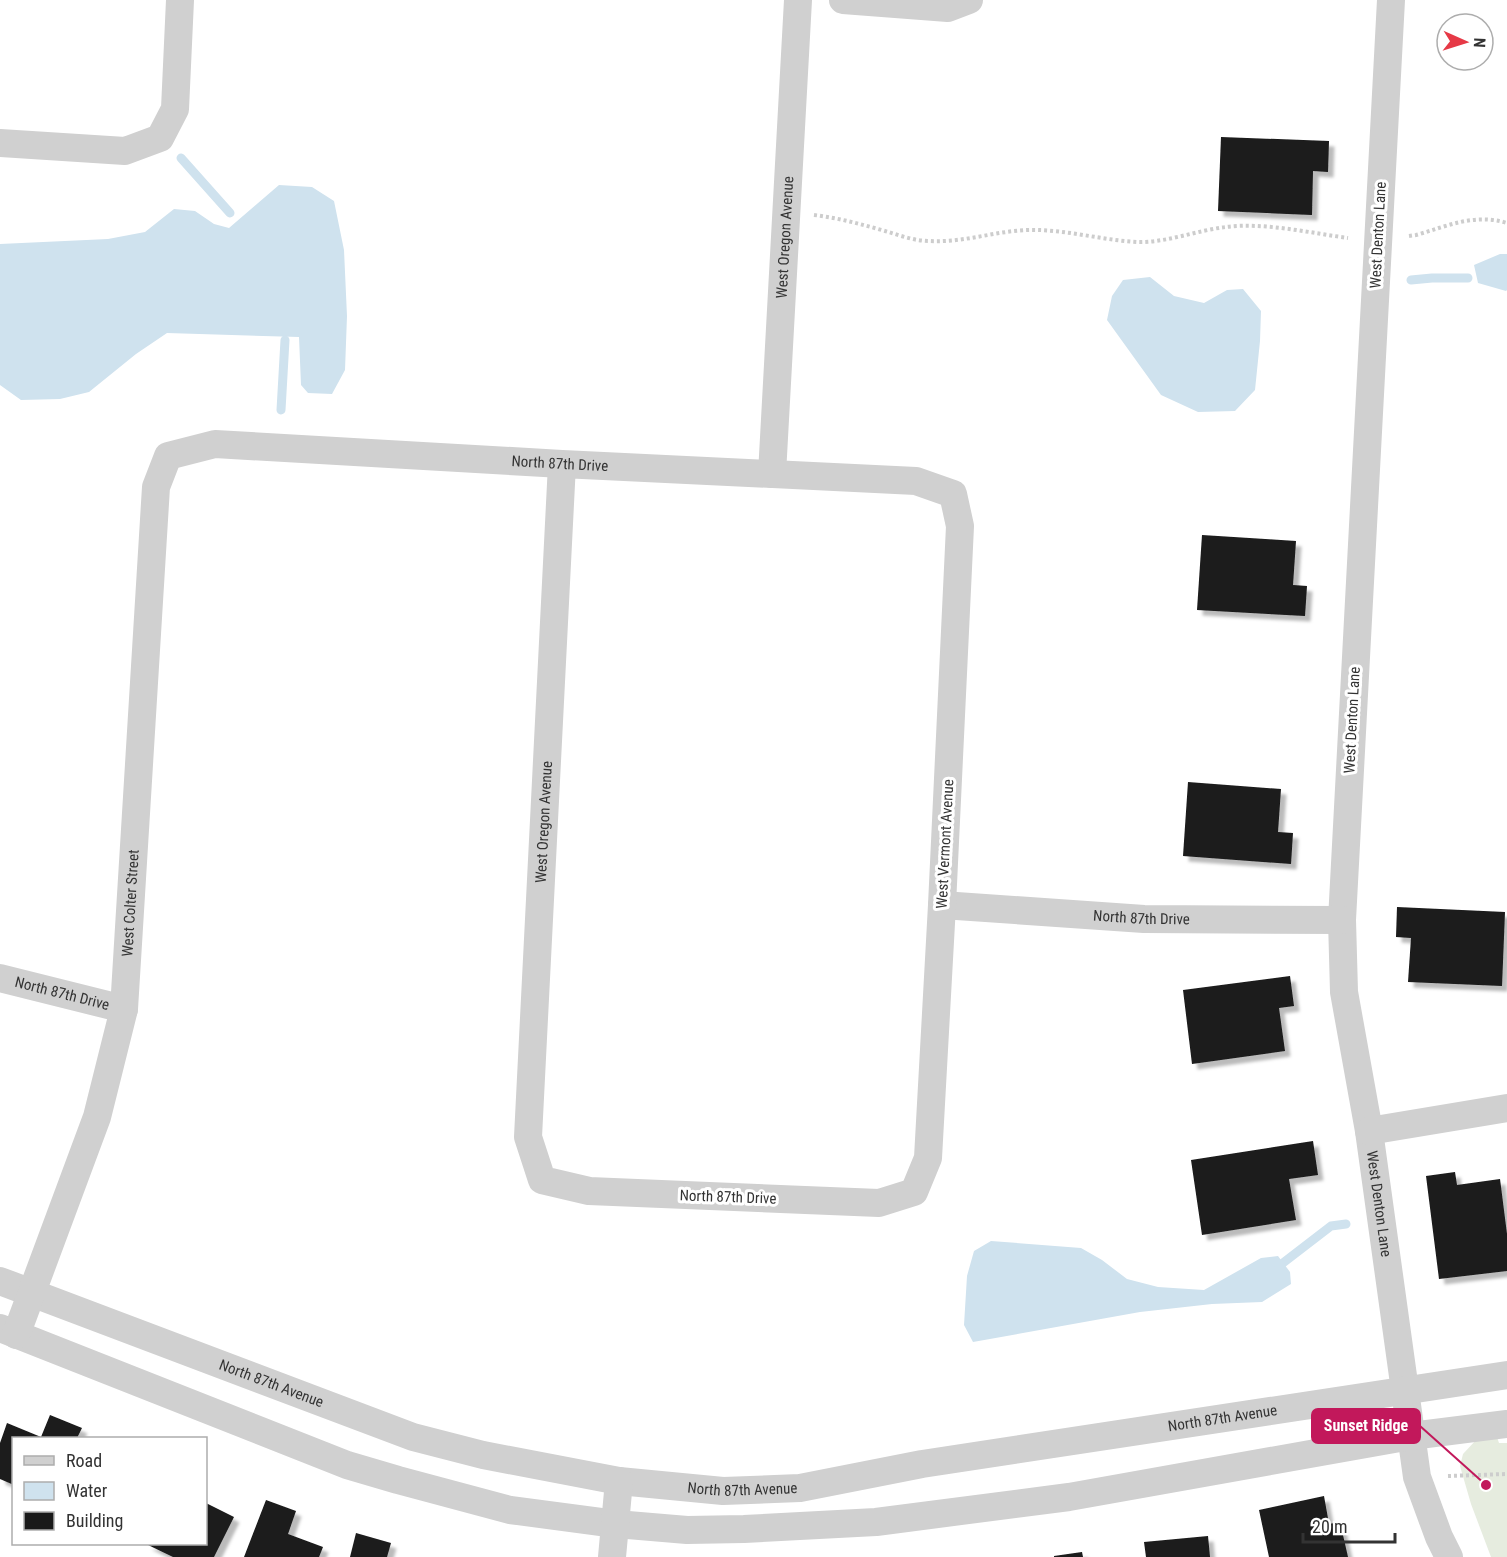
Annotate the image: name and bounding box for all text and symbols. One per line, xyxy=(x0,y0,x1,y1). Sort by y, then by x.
north arrow xyxy=(1435,12,1495,72)
text: N xyxy=(1470,37,1489,48)
street label: West Oregon Avenue xyxy=(773,176,797,299)
street label: West Denton Lane xyxy=(1366,181,1390,289)
street label: North 87th Drive xyxy=(511,452,609,475)
street label: West Denton Lane xyxy=(1340,666,1364,774)
street label: West Oregon Avenue xyxy=(532,760,556,884)
street label: West Vermont Avenue xyxy=(933,779,957,909)
street label: West Colter Street xyxy=(118,849,143,957)
street label: North 87th Drive xyxy=(1093,907,1190,928)
street label: North 87th Drive xyxy=(13,973,111,1014)
street label: West Denton Lane xyxy=(1363,1150,1395,1258)
street label: North 87th Drive xyxy=(679,1186,777,1208)
street label: North 87th Avenue xyxy=(217,1356,326,1411)
street label: North 87th Avenue xyxy=(1167,1401,1278,1435)
callout: Sunset Ridge xyxy=(1312,1409,1420,1443)
text: Sunset Ridge xyxy=(1324,1416,1409,1435)
legend xyxy=(12,1437,207,1545)
text: Road xyxy=(66,1450,102,1471)
street label: North 87th Avenue xyxy=(687,1479,798,1500)
text: Water xyxy=(66,1480,108,1501)
scale bar xyxy=(1303,1506,1394,1544)
text: Building xyxy=(66,1510,123,1531)
text: 20 m xyxy=(1312,1516,1347,1537)

